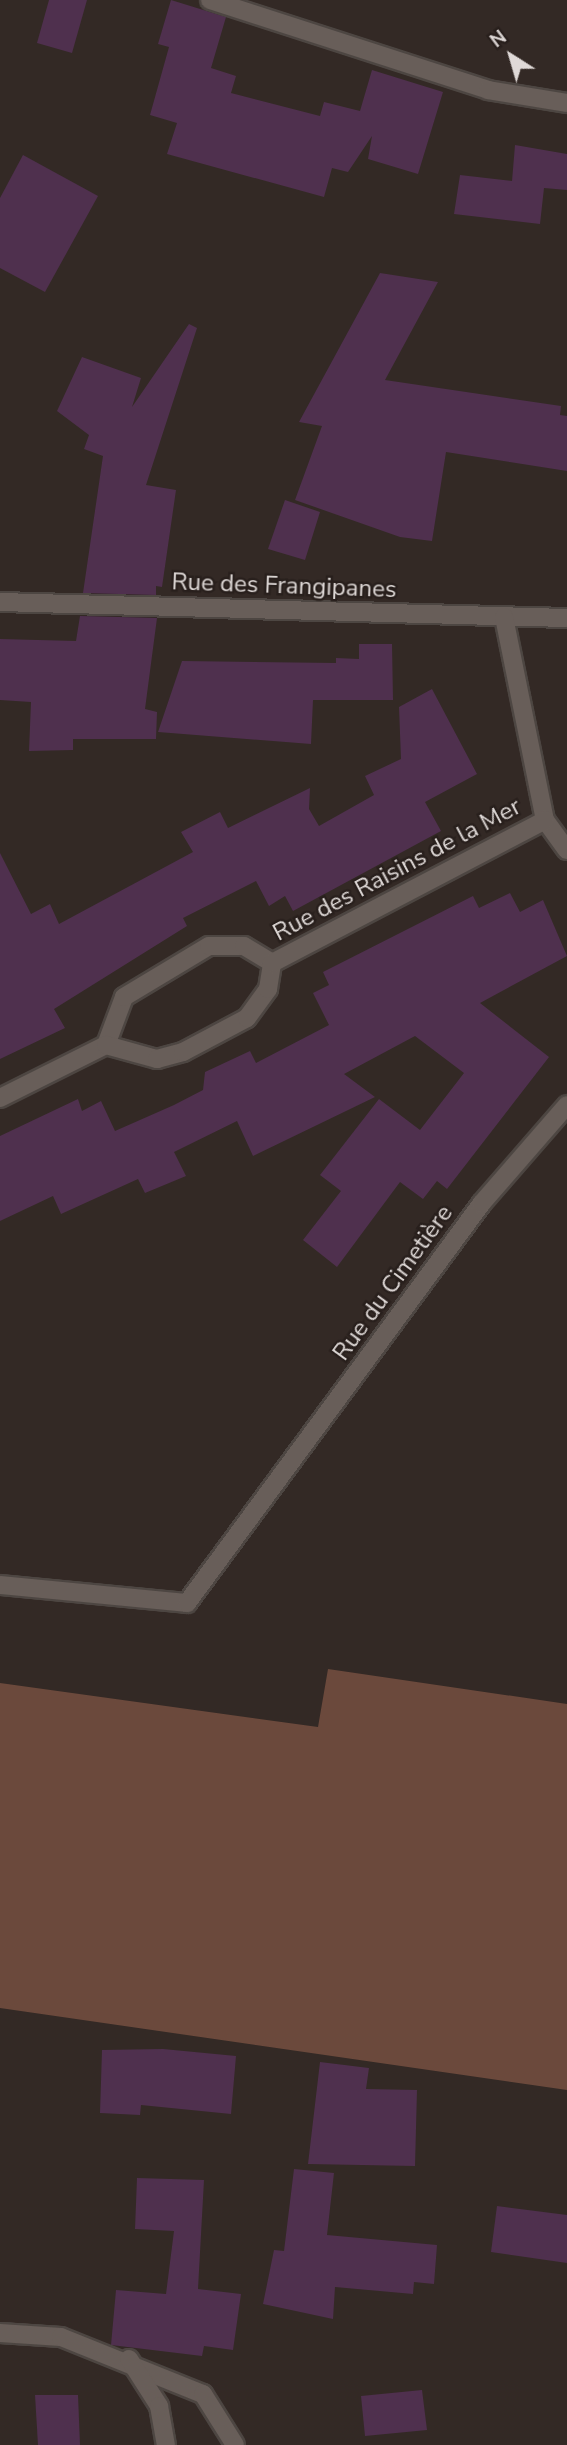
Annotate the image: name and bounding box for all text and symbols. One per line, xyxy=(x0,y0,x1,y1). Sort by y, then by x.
north arrow xyxy=(476,21,546,91)
text: N xyxy=(485,25,512,54)
street label: Rue des Frangipanes xyxy=(171,568,397,604)
street label: Rue des Raisins de la Mer xyxy=(268,792,526,948)
street label: Rue du Cimetière xyxy=(327,1200,459,1366)

